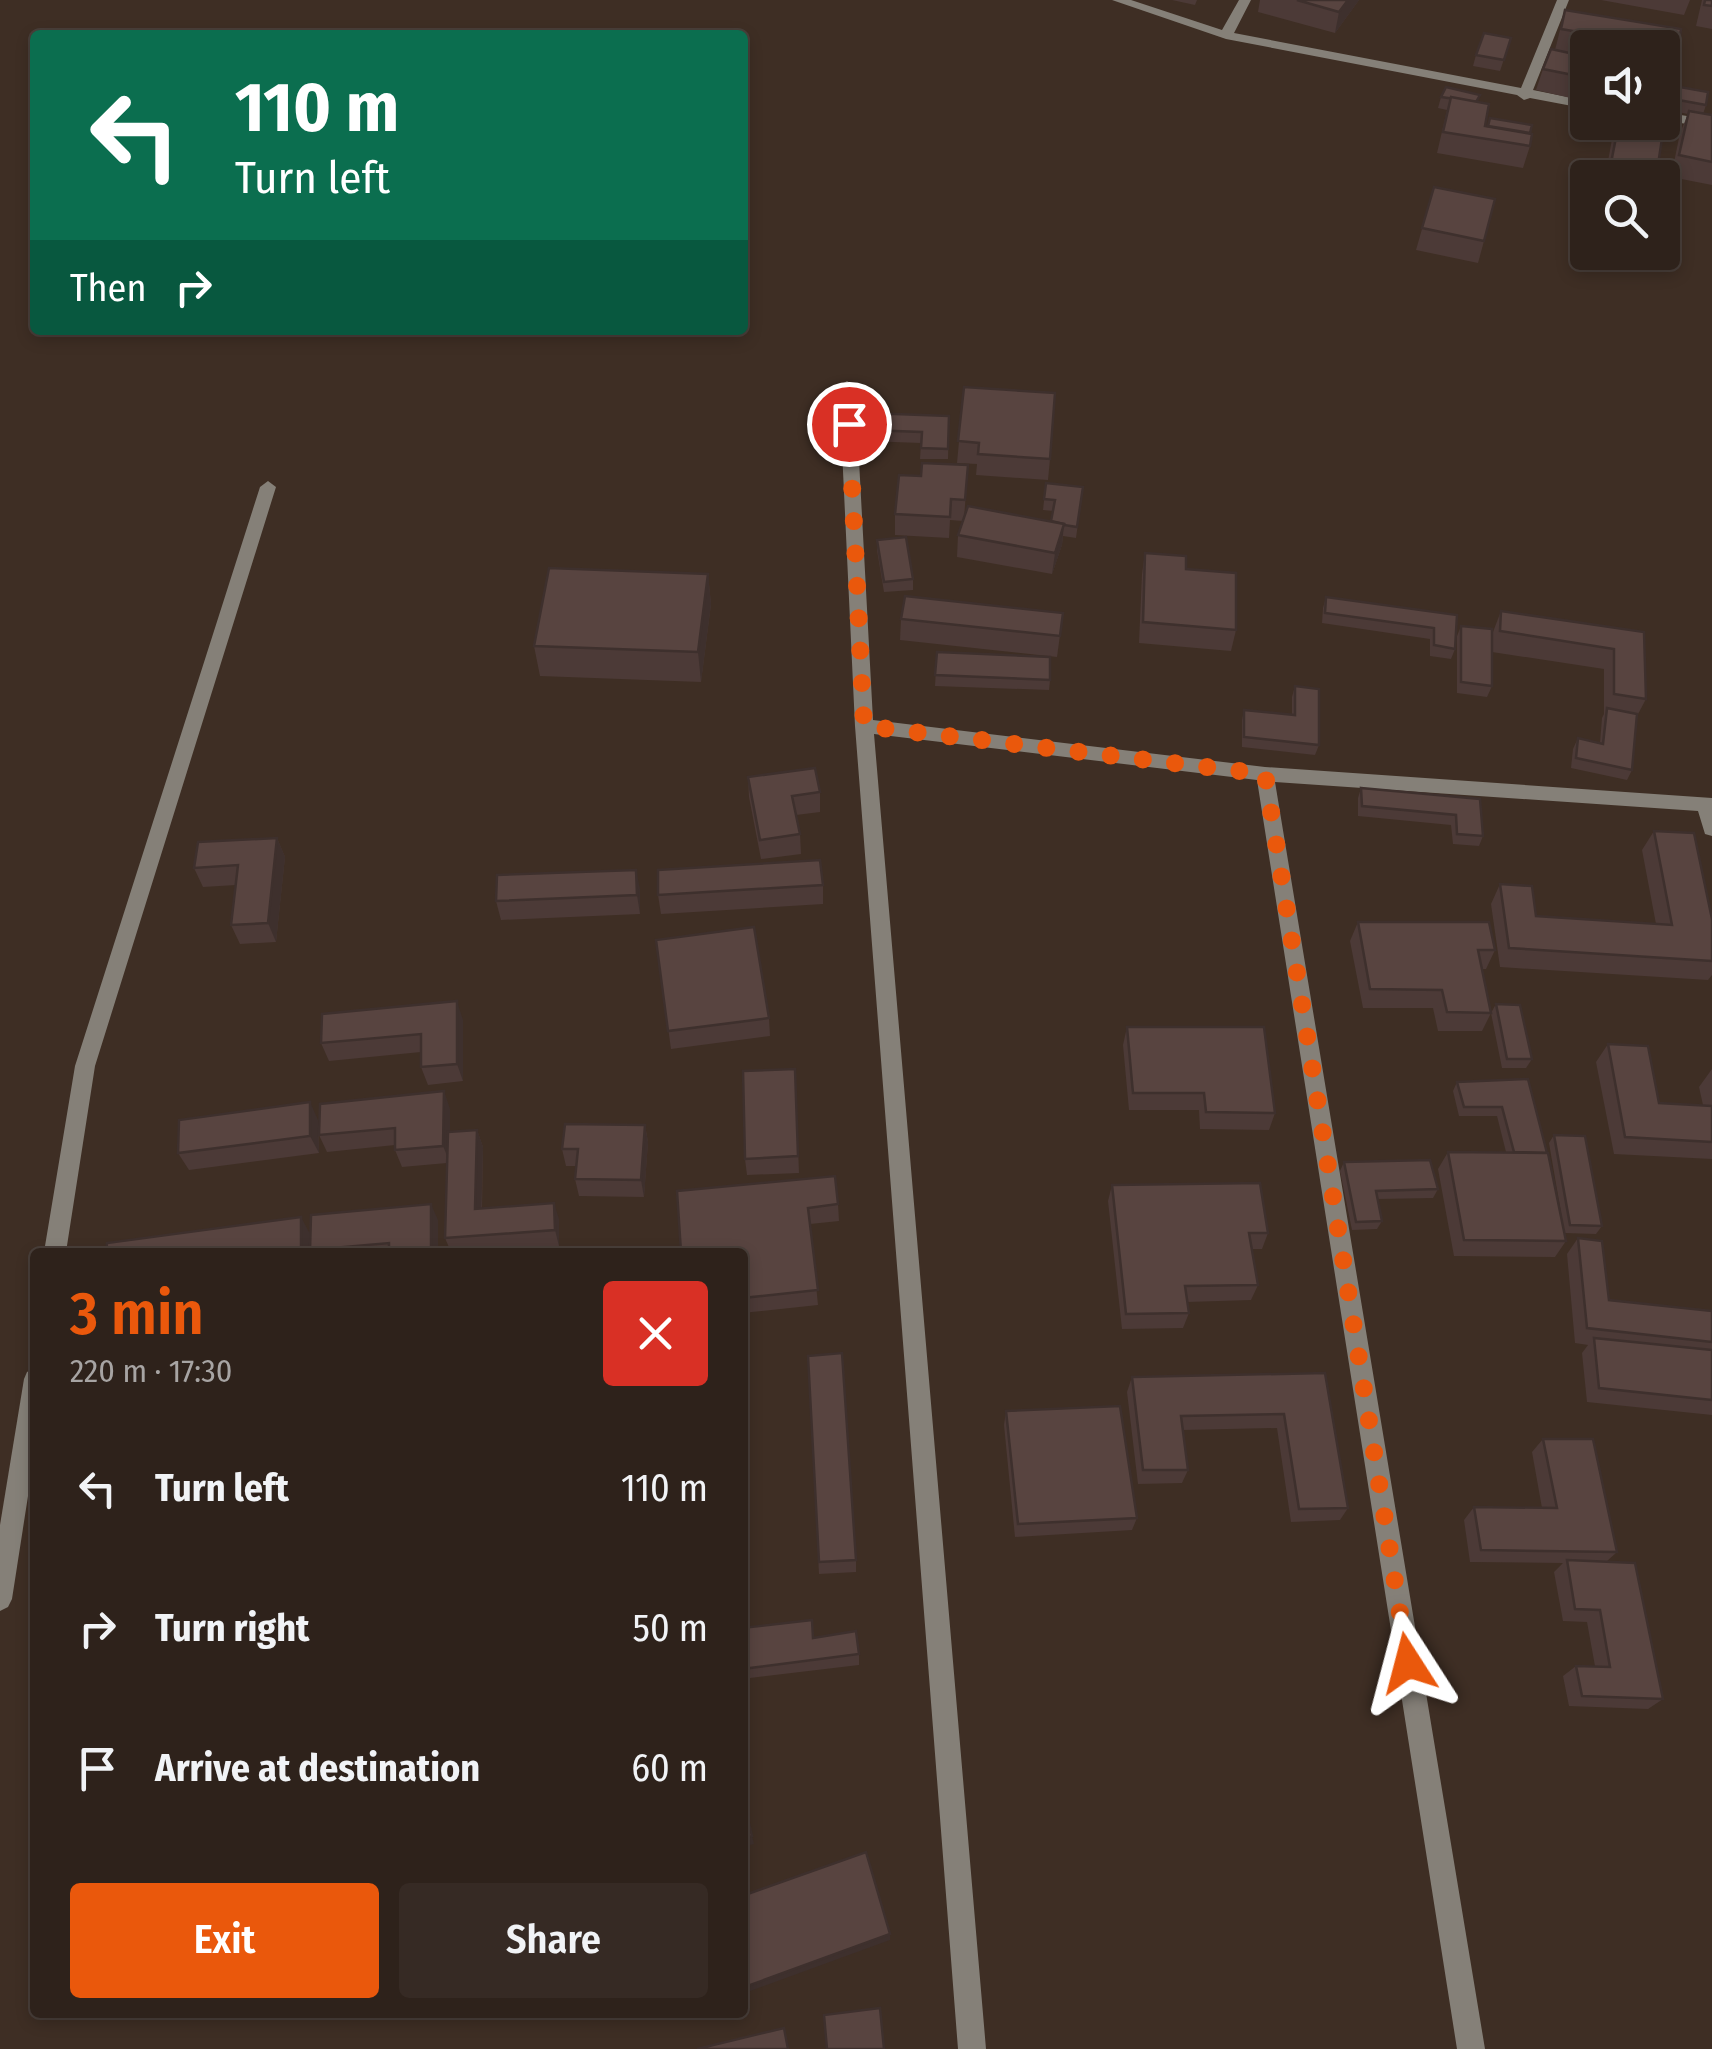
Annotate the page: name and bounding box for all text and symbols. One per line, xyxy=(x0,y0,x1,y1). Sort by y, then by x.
map controls xyxy=(1570,30,1680,270)
button: sound xyxy=(1570,30,1680,140)
text: 110 m xyxy=(235,66,399,150)
icon: left xyxy=(70,70,200,200)
text: Turn left xyxy=(235,151,390,205)
button: search xyxy=(1570,160,1680,270)
icon: right xyxy=(166,260,221,315)
text: Then xyxy=(70,265,146,311)
pin xyxy=(807,382,892,467)
icon: arrive xyxy=(822,397,877,452)
text: 3 min xyxy=(70,1278,204,1350)
button: close xyxy=(603,1281,708,1386)
text: 220 m · 17:30 xyxy=(70,1352,232,1390)
icon: left xyxy=(70,1461,125,1516)
text: Turn left xyxy=(155,1465,289,1511)
text: 110 m xyxy=(621,1465,708,1511)
icon: right xyxy=(70,1601,125,1656)
text: Turn right xyxy=(155,1605,309,1651)
text: 50 m xyxy=(633,1605,708,1651)
position arrow xyxy=(1356,1611,1460,1715)
icon: arrive xyxy=(70,1741,125,1796)
text: Arrive at destination xyxy=(155,1745,480,1791)
text: 60 m xyxy=(631,1745,708,1791)
button: Exit xyxy=(70,1883,379,1998)
button: Share xyxy=(399,1883,708,1998)

